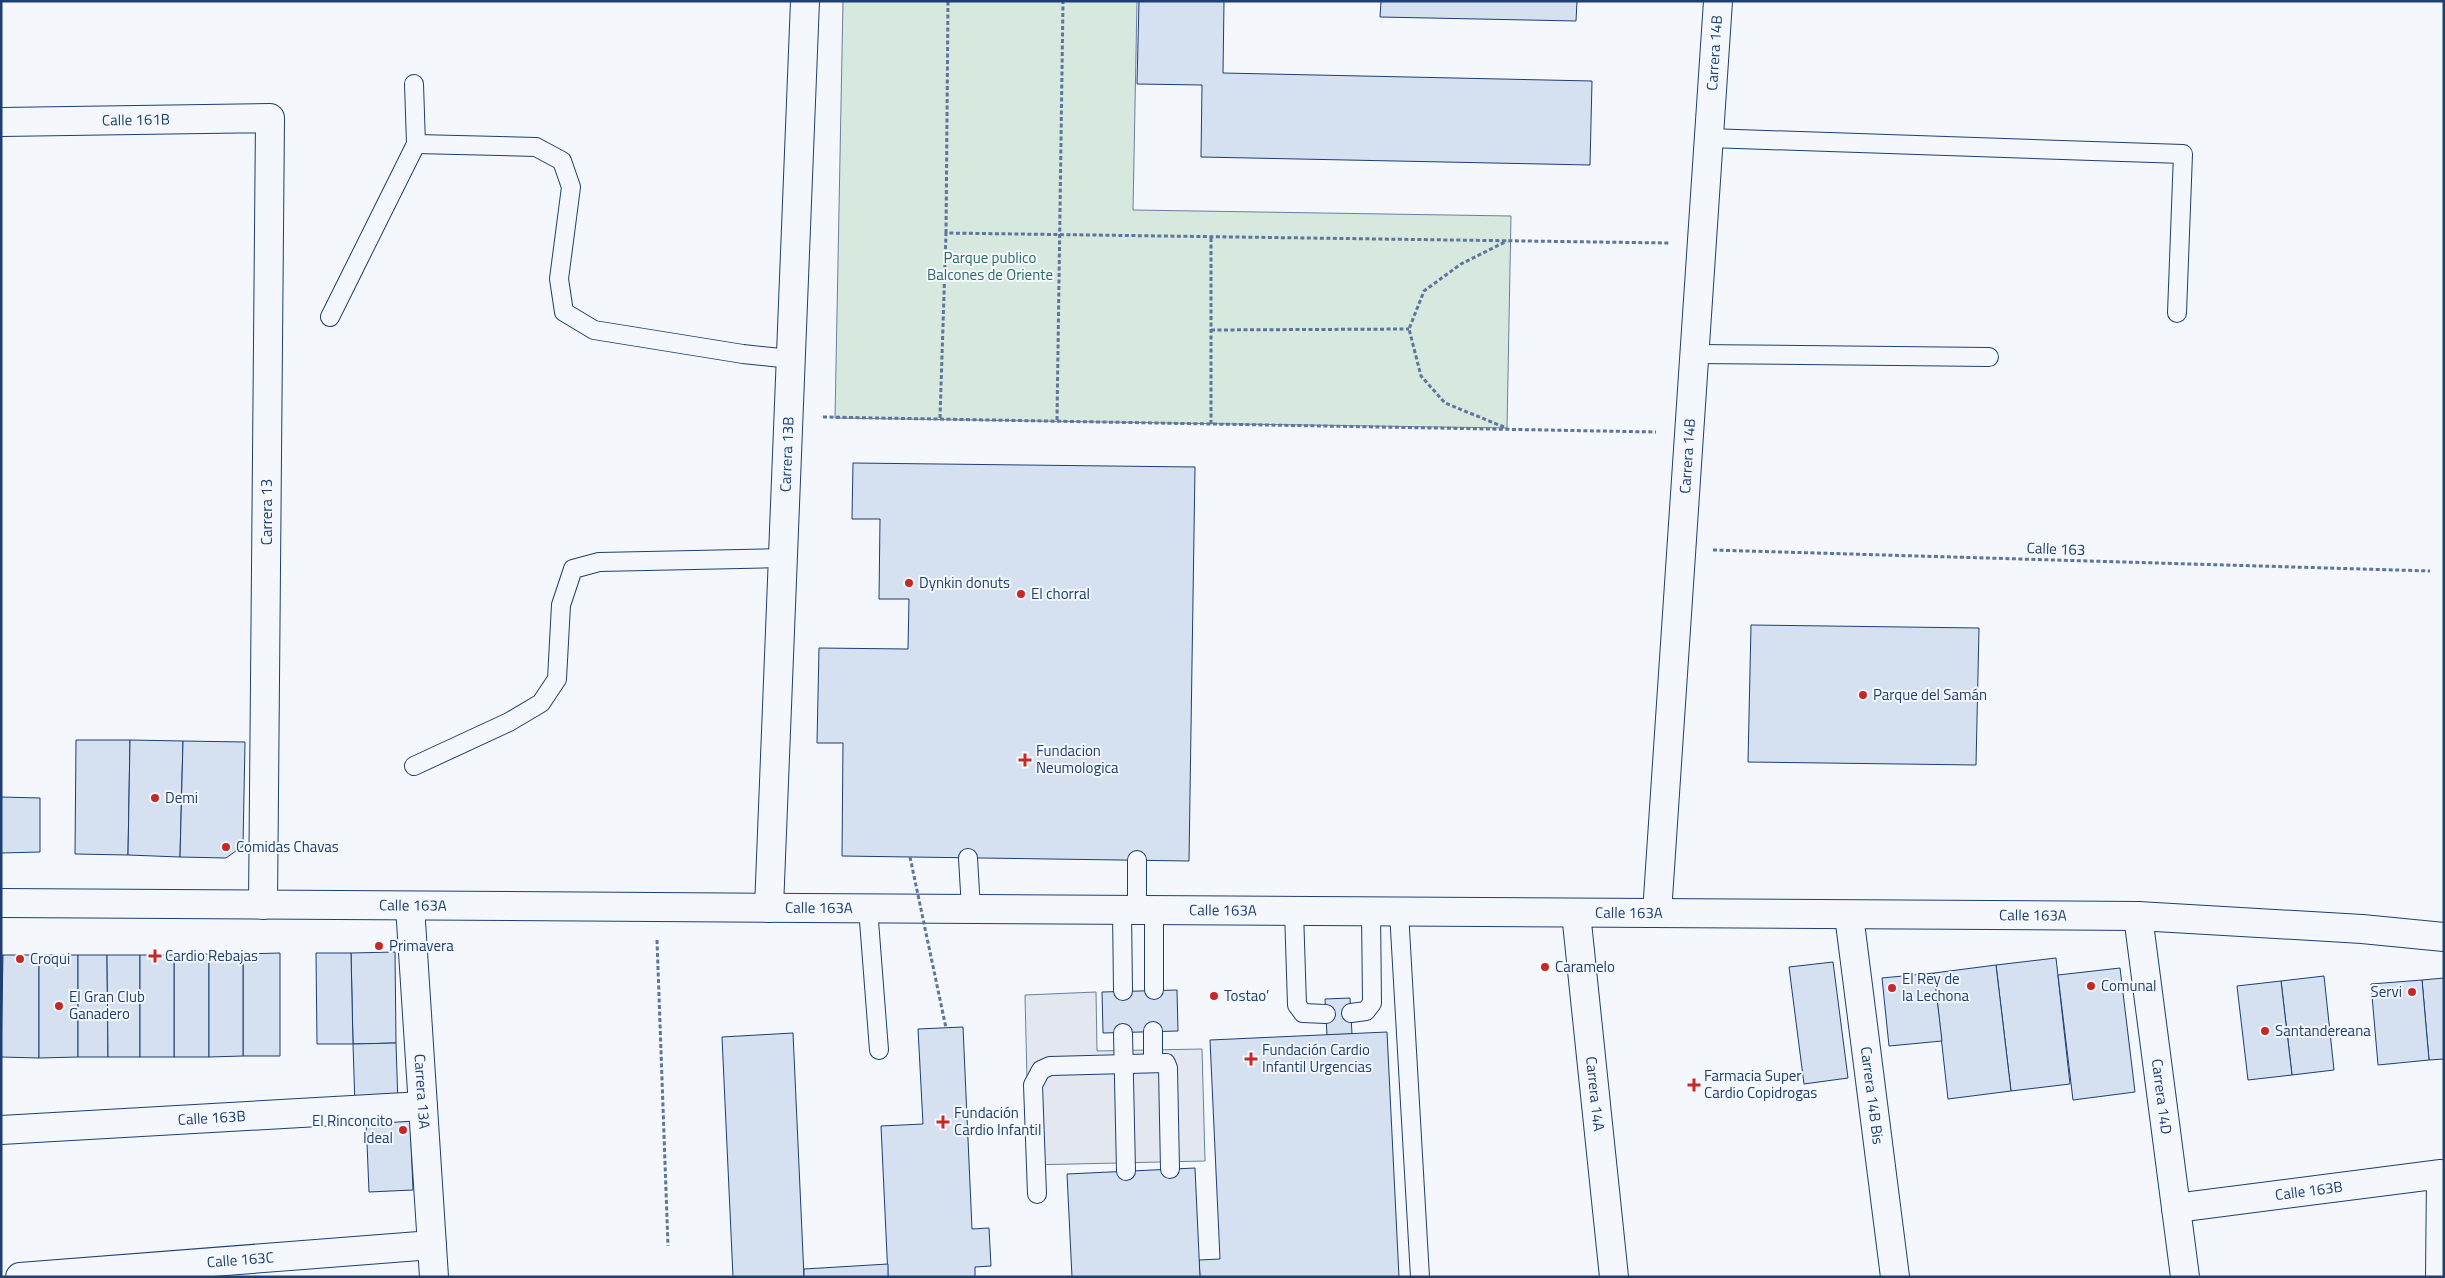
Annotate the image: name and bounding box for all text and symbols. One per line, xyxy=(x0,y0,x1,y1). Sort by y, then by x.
street label: Carrera 14B xyxy=(1700,14,1728,91)
street label: Calle 161B xyxy=(102,107,170,131)
park label: Parque publico Balcones de Oriente xyxy=(927,246,1053,286)
street label: Carrera 13B xyxy=(774,416,799,493)
street label: Carrera 14B xyxy=(1673,417,1701,494)
street label: Carrera 13 xyxy=(255,479,278,545)
street label: Calle 163 xyxy=(2026,536,2086,561)
place label: Dynkin donuts xyxy=(919,571,1010,594)
marker: Dynkin donuts xyxy=(903,577,915,589)
place label: El chorral xyxy=(1031,582,1090,605)
marker: El chorral xyxy=(1015,588,1027,600)
place label: Parque del Samán xyxy=(1873,683,1987,706)
marker: Parque del Samán xyxy=(1857,689,1869,701)
place label: Fundacion Neumologica xyxy=(1036,739,1119,779)
marker: Fundacion Neumologica xyxy=(1018,753,1032,767)
place label: Demi xyxy=(165,786,198,809)
marker: Demi xyxy=(149,792,161,804)
place label: Comidas Chavas xyxy=(236,835,339,858)
marker: Comidas Chavas xyxy=(220,841,232,853)
street label: Calle 163A xyxy=(379,893,447,917)
street label: Calle 163A xyxy=(785,896,853,919)
street label: Calle 163A xyxy=(1189,898,1257,922)
street label: Calle 163A xyxy=(1595,901,1663,924)
street label: Calle 163A xyxy=(1999,903,2067,927)
place label: Primavera xyxy=(389,934,454,957)
marker: Primavera xyxy=(373,940,385,952)
place label: Cardio Rebajas xyxy=(165,944,258,967)
place label: Croqui xyxy=(30,947,70,970)
marker: Cardio Rebajas xyxy=(149,950,161,962)
marker: Croqui xyxy=(14,953,26,965)
place label: Caramelo xyxy=(1555,955,1615,978)
marker: Caramelo xyxy=(1539,961,1551,973)
place label: El Rey de la Lechona xyxy=(1902,967,1970,1007)
place label: Comunal xyxy=(2101,974,2156,997)
marker: Comunal xyxy=(2085,980,2097,992)
place label: Servi xyxy=(2371,980,2402,1003)
marker: El Rey de la Lechona xyxy=(1886,982,1898,994)
place label: Tostao’ xyxy=(1224,984,1269,1007)
place label: El Gran Club Ganadero xyxy=(69,985,145,1025)
marker: Servi xyxy=(2406,986,2418,998)
marker: Tostao’ xyxy=(1208,990,1220,1002)
marker: El Gran Club Ganadero xyxy=(53,1000,65,1012)
place label: Santandereana xyxy=(2275,1019,2371,1042)
marker: Santandereana xyxy=(2259,1025,2271,1037)
place label: Fundación Cardio Infantil Urgencias xyxy=(1262,1038,1372,1078)
street label: Carrera 14B Bis xyxy=(1855,1045,1890,1146)
marker: Fundación Cardio Infantil Urgencias xyxy=(1244,1052,1258,1066)
street label: Carrera 13A xyxy=(409,1053,436,1130)
street label: Carrera 14A xyxy=(1580,1055,1611,1133)
street label: Carrera 14D xyxy=(2146,1057,2178,1136)
place label: Farmacia Super Cardio Copidrogas xyxy=(1704,1064,1817,1104)
marker: Farmacia Super Cardio Copidrogas xyxy=(1688,1079,1700,1091)
place label: Fundación Cardio Infantil xyxy=(954,1101,1041,1141)
street label: Calle 163B xyxy=(177,1104,246,1131)
place label: El Rinconcito Ideal xyxy=(312,1109,393,1149)
marker: Fundación Cardio Infantil xyxy=(936,1115,950,1129)
marker: El Rinconcito Ideal xyxy=(397,1124,409,1136)
street label: Calle 163B xyxy=(2274,1175,2344,1206)
street label: Calle 163C xyxy=(206,1245,275,1273)

